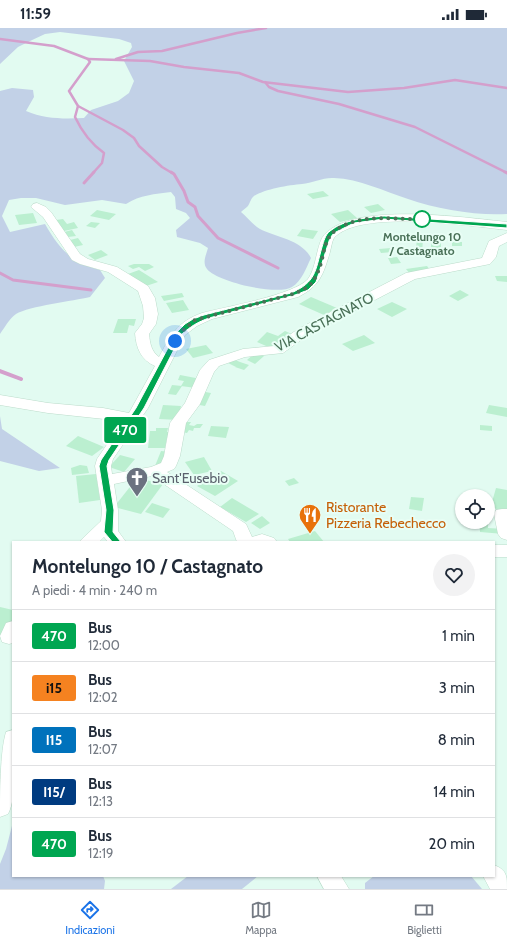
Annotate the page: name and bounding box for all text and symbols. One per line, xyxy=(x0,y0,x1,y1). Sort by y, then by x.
text: 11:59 xyxy=(20,5,51,23)
marker: Montelungo 10 / Castagnato xyxy=(413,210,431,228)
place label: Montelungo 10 / Castagnato xyxy=(383,229,461,258)
street label: VIA CASTAGNATO xyxy=(271,288,377,356)
your location xyxy=(165,331,185,351)
line badge: 470 xyxy=(102,417,148,443)
text: 470 xyxy=(112,421,138,439)
church icon: Sant'Eusebio xyxy=(124,465,150,498)
place label: Sant'Eusebio xyxy=(152,469,228,487)
map controls xyxy=(455,489,495,529)
button: locate xyxy=(455,489,495,529)
place label: Ristorante Pizzeria Rebechecco xyxy=(326,498,446,532)
restaurant icon: Ristorante Pizzeria Rebechecco xyxy=(297,502,323,535)
button: heart xyxy=(433,554,475,596)
text: Montelungo 10 / Castagnato xyxy=(32,555,263,578)
text: A piedi · 4 min · 240 m xyxy=(32,582,157,598)
text: Bus xyxy=(88,619,112,637)
text: 470 xyxy=(41,627,67,645)
text: 1 min xyxy=(442,627,475,645)
text: 12:00 xyxy=(88,637,120,653)
text: Bus xyxy=(88,671,112,689)
text: i15 xyxy=(46,679,62,697)
text: 3 min xyxy=(439,679,475,697)
text: 12:02 xyxy=(88,689,118,705)
text: Bus xyxy=(88,723,112,741)
text: I15 xyxy=(46,731,62,749)
text: 8 min xyxy=(438,731,475,749)
text: 12:07 xyxy=(88,741,117,757)
text: Bus xyxy=(88,775,112,793)
text: I15/ xyxy=(43,783,65,801)
text: 14 min xyxy=(433,783,475,801)
text: 12:13 xyxy=(88,793,113,809)
text: Bus xyxy=(88,827,112,845)
text: 470 xyxy=(41,835,67,853)
text: 20 min xyxy=(429,835,475,853)
text: 12:19 xyxy=(88,845,113,861)
tab: Indicazioni xyxy=(65,899,115,937)
tab: Mappa xyxy=(245,899,277,937)
tab: Biglietti xyxy=(407,899,442,937)

